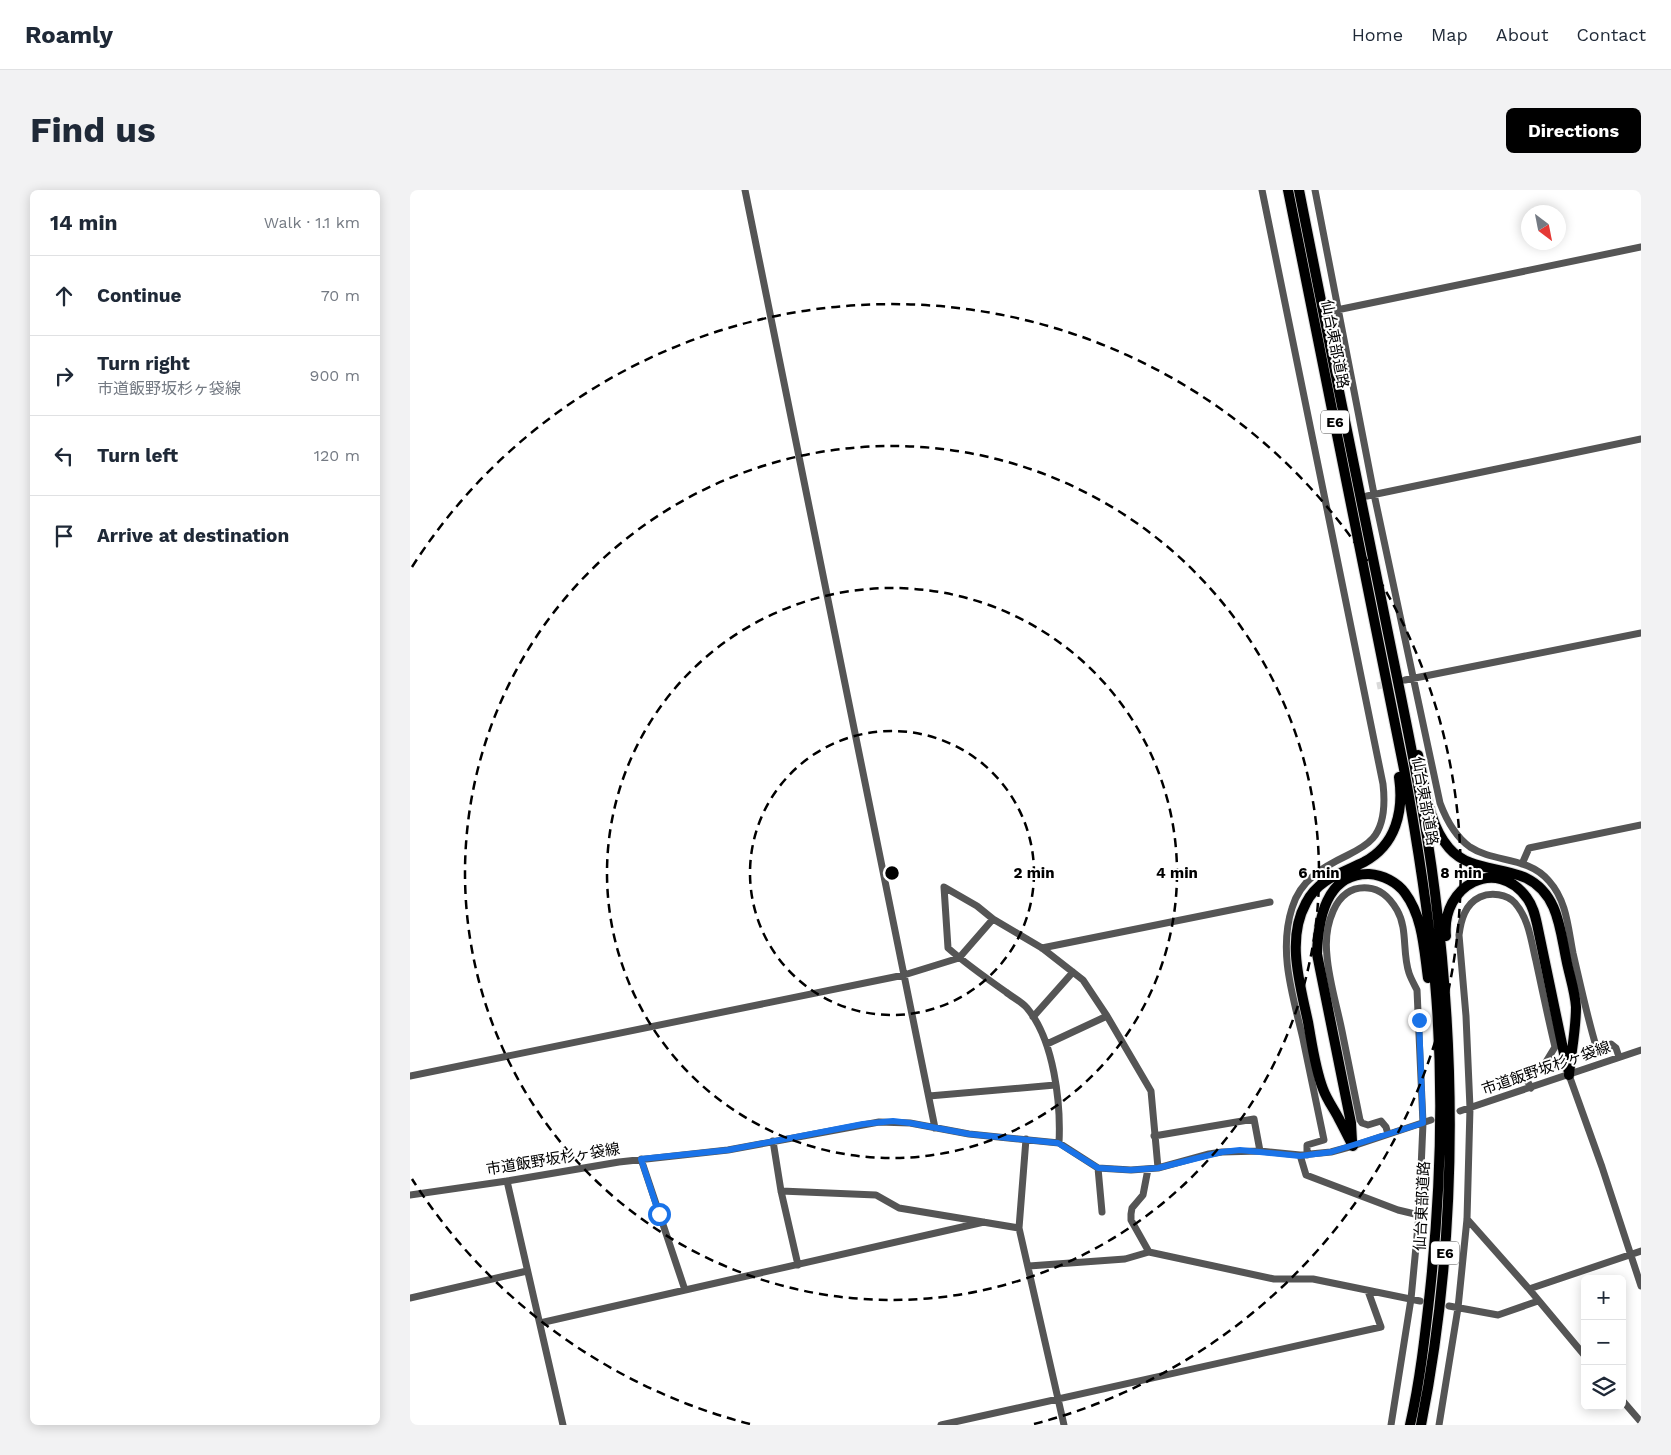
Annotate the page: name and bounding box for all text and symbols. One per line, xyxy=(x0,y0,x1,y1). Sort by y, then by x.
text: Roamly xyxy=(25,21,113,49)
text: Home xyxy=(1352,24,1403,45)
text: Map xyxy=(1431,24,1468,45)
text: About xyxy=(1496,24,1548,45)
text: Contact xyxy=(1576,24,1646,45)
button: Directions xyxy=(1506,108,1641,153)
text: Find us xyxy=(30,109,156,151)
north arrow xyxy=(1521,205,1566,250)
text: 14 min xyxy=(50,210,118,235)
text: Walk · 1.1 km xyxy=(264,213,360,232)
icon: ahead xyxy=(50,282,78,310)
text: Continue xyxy=(97,284,181,307)
text: 70 m xyxy=(321,286,360,305)
street label: 仙台東部道路 xyxy=(1318,298,1352,390)
text: Turn right xyxy=(97,352,190,375)
icon: right xyxy=(50,362,78,390)
text: 900 m xyxy=(310,366,360,385)
text: 市道飯野坂杉ヶ袋線 xyxy=(97,379,241,398)
road number: E6 xyxy=(1321,410,1349,433)
icon: left xyxy=(50,442,78,470)
text: Turn left xyxy=(97,444,178,467)
text: 120 m xyxy=(314,446,360,465)
icon: arrive xyxy=(50,522,78,550)
text: Arrive at destination xyxy=(97,524,289,547)
street label: 仙台東部道路 xyxy=(1408,755,1442,847)
centre of rings xyxy=(883,864,901,882)
text: 2 min xyxy=(1013,864,1055,882)
text: 4 min xyxy=(1156,864,1198,882)
text: 6 min xyxy=(1298,864,1340,882)
text: 8 min xyxy=(1440,864,1482,882)
route end xyxy=(1408,1009,1431,1032)
street label: 市道飯野坂杉ヶ袋線 xyxy=(1479,1038,1613,1098)
street label: 市道飯野坂杉ヶ袋線 xyxy=(485,1140,621,1178)
street label: 仙台東部道路 xyxy=(1411,1161,1433,1251)
route start xyxy=(648,1203,671,1226)
road number: E6 xyxy=(1431,1242,1459,1264)
map controls xyxy=(1581,1275,1626,1410)
button: + xyxy=(1581,1275,1626,1320)
button: − xyxy=(1581,1320,1626,1365)
button: layers xyxy=(1581,1365,1626,1410)

